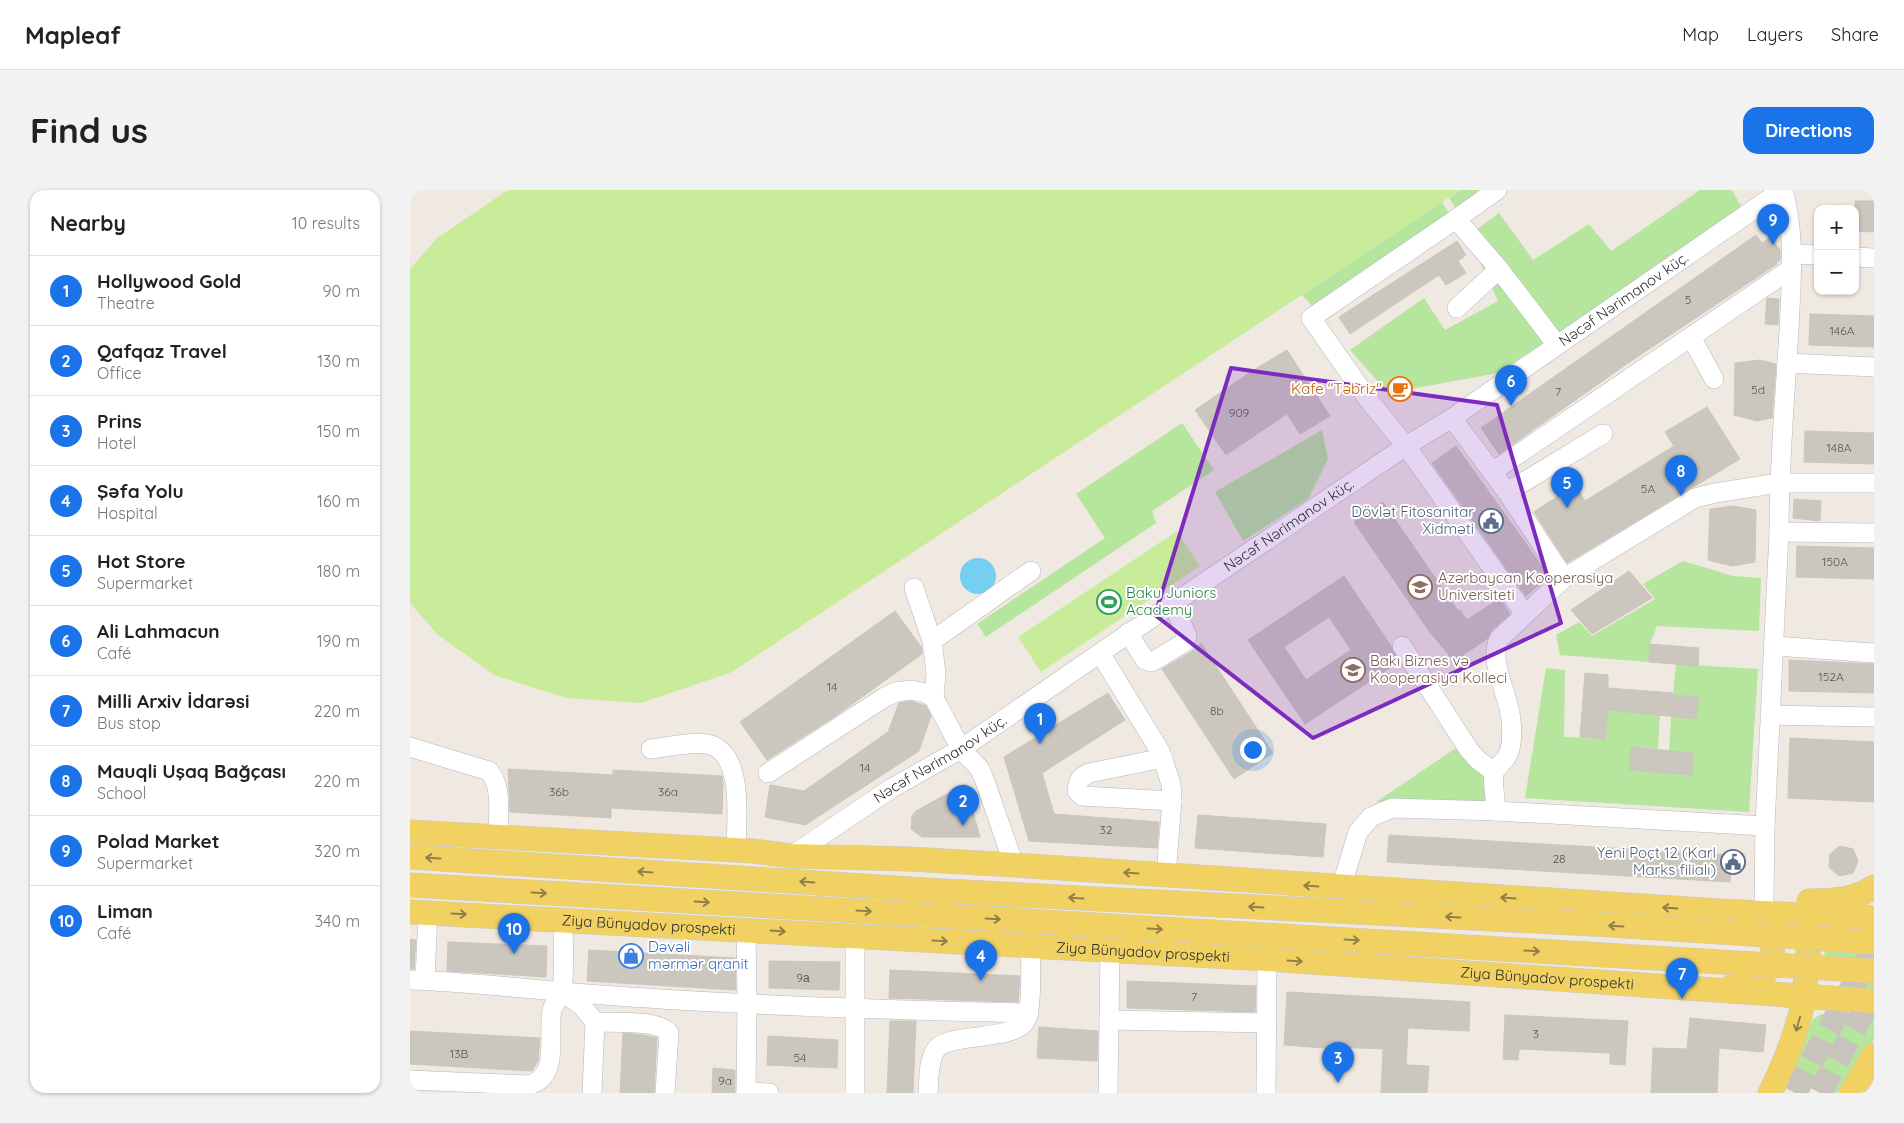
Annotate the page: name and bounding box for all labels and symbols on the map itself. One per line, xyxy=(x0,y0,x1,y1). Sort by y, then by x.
pin: 9 xyxy=(1757,204,1789,245)
street label: Nəcəf Nərimanov küç. xyxy=(1555,248,1692,350)
house number: 5 xyxy=(1685,292,1691,307)
house number: 146A xyxy=(1830,323,1855,338)
pin: 6 xyxy=(1495,365,1527,406)
cafe icon: Kafe "Təbriz" xyxy=(1387,376,1413,402)
place label: Kafe "Təbriz" xyxy=(1291,379,1382,398)
house number: 5d xyxy=(1751,382,1765,397)
house number: 7 xyxy=(1555,384,1561,399)
house number: 909 xyxy=(1229,405,1250,420)
house number: 148A xyxy=(1827,440,1852,455)
pin: 8 xyxy=(1665,455,1697,496)
pin: 5 xyxy=(1551,467,1583,508)
street label: Nəcəf Nərimanov küç. xyxy=(1220,474,1357,576)
house number: 5A xyxy=(1641,481,1655,496)
place label: Dövlət Fitosanitar Xidməti xyxy=(1351,502,1474,538)
public building icon: Dövlət Fitosanitar Xidməti xyxy=(1478,508,1504,534)
house number: 150A xyxy=(1822,554,1848,569)
place label: Azərbaycan Kooperasiya Universiteti xyxy=(1438,568,1613,604)
school or university icon: Azərbaycan Kooperasiya Universiteti xyxy=(1407,574,1433,600)
place label: Baku Juniors Academy xyxy=(1126,583,1216,619)
sports icon: Baku Juniors Academy xyxy=(1096,589,1122,615)
place label: Bakı Biznes və Kooperasiya Kolleci xyxy=(1370,651,1507,687)
school or university icon: Bakı Biznes və Kooperasiya Kolleci xyxy=(1340,657,1366,683)
house number: 152A xyxy=(1818,669,1844,684)
house number: 14 xyxy=(827,679,837,694)
pin: 1 xyxy=(1024,703,1056,744)
house number: 8b xyxy=(1210,703,1224,718)
street label: Nəcəf Nərimanov küç. xyxy=(870,710,1010,807)
your location xyxy=(1240,737,1266,763)
house number: 14 xyxy=(860,760,870,775)
house number: 36b xyxy=(549,784,569,799)
house number: 36a xyxy=(658,784,678,799)
pin: 2 xyxy=(947,785,979,826)
house number: 32 xyxy=(1100,822,1113,837)
place label: Yeni Poçt 12 (Karl Marks filialı) xyxy=(1597,843,1716,879)
public building icon: Yeni Poçt 12 (Karl Marks filialı) xyxy=(1720,849,1746,875)
house number: 28 xyxy=(1552,851,1566,866)
one-way arrow xyxy=(425,854,441,863)
one-way arrow xyxy=(638,867,654,876)
one-way arrow xyxy=(1123,869,1139,878)
one-way arrow xyxy=(800,878,816,887)
one-way arrow xyxy=(1303,881,1319,890)
one-way arrow xyxy=(531,888,547,897)
one-way arrow xyxy=(1069,893,1085,902)
one-way arrow xyxy=(1500,894,1516,903)
one-way arrow xyxy=(693,897,709,907)
one-way arrow xyxy=(1248,903,1264,912)
one-way arrow xyxy=(1662,904,1678,913)
one-way arrow xyxy=(856,907,872,916)
one-way arrow xyxy=(450,909,466,919)
street label: Ziya Bünyadov prospekti xyxy=(561,910,736,939)
pin: 10 xyxy=(498,913,530,954)
one-way arrow xyxy=(1446,913,1462,922)
one-way arrow xyxy=(984,914,1000,924)
one-way arrow xyxy=(1608,921,1624,930)
one-way arrow xyxy=(1147,924,1163,933)
one-way arrow xyxy=(770,926,786,936)
one-way arrow xyxy=(932,936,948,945)
one-way arrow xyxy=(1344,936,1360,945)
place label: Dəvəli mərmər qranit xyxy=(648,937,749,973)
street label: Ziya Bünyadov prospekti xyxy=(1056,937,1230,966)
pin: 4 xyxy=(965,940,997,981)
shop icon: Dəvəli mərmər qranit xyxy=(618,943,644,969)
one-way arrow xyxy=(1524,946,1540,955)
one-way arrow xyxy=(1287,956,1303,965)
pin: 7 xyxy=(1666,958,1698,999)
street label: Ziya Bünyadov prospekti xyxy=(1460,962,1634,993)
house number: 9а xyxy=(796,970,810,985)
house number: 7 xyxy=(1191,989,1197,1004)
one-way arrow xyxy=(1792,1016,1802,1032)
house number: 3 xyxy=(1533,1026,1539,1041)
pin: 3 xyxy=(1322,1042,1354,1083)
house number: 13B xyxy=(450,1046,468,1061)
house number: 54 xyxy=(794,1050,806,1065)
house number: 9a xyxy=(718,1073,732,1088)

